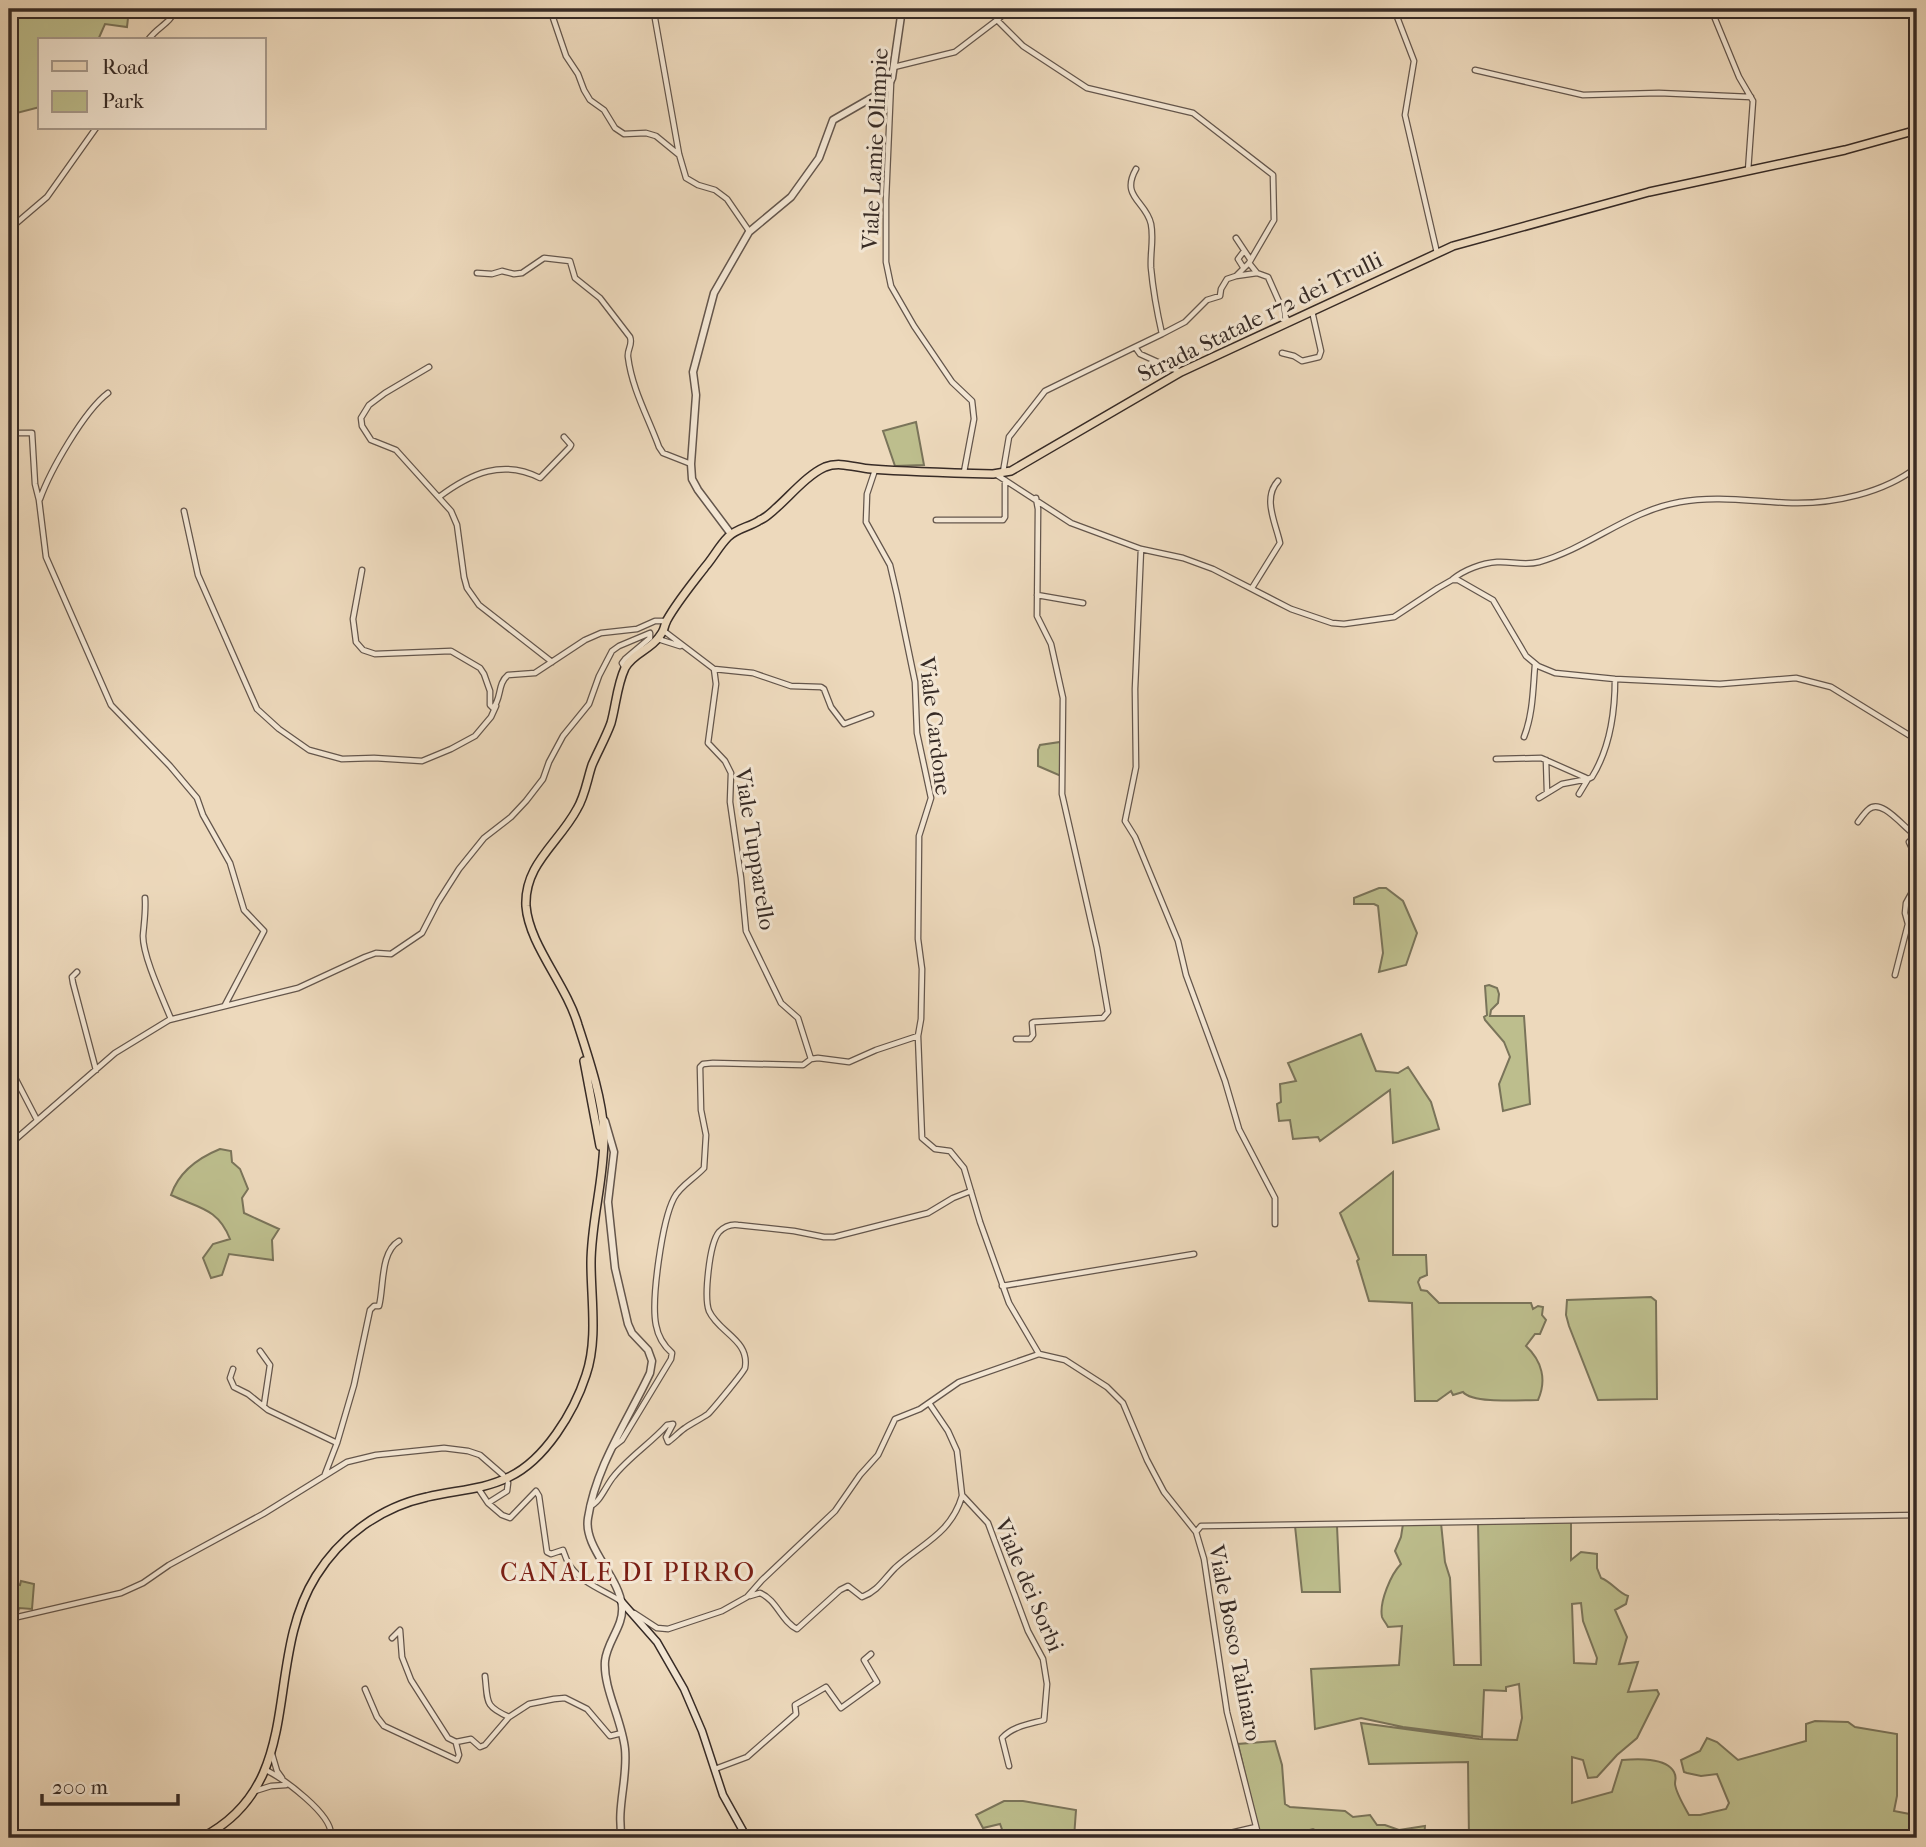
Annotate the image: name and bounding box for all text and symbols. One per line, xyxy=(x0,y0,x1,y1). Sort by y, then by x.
legend xyxy=(38,38,266,130)
street label: Viale Lamie Olimpie xyxy=(856,47,894,252)
text: Road xyxy=(102,55,149,79)
text: Park xyxy=(102,89,144,113)
street label: Strada Statale 172 dei Trulli xyxy=(1133,246,1387,388)
street label: Viale Cardone xyxy=(913,654,957,797)
street label: Viale Tupparello xyxy=(729,765,781,932)
street label: Viale dei Sorbi xyxy=(988,1513,1069,1656)
street label: Viale Bosco Talinaro xyxy=(1203,1542,1267,1743)
district label: CANALE DI PIRRO xyxy=(500,1557,756,1588)
scale bar xyxy=(42,1763,178,1807)
text: 200 m xyxy=(52,1775,108,1799)

